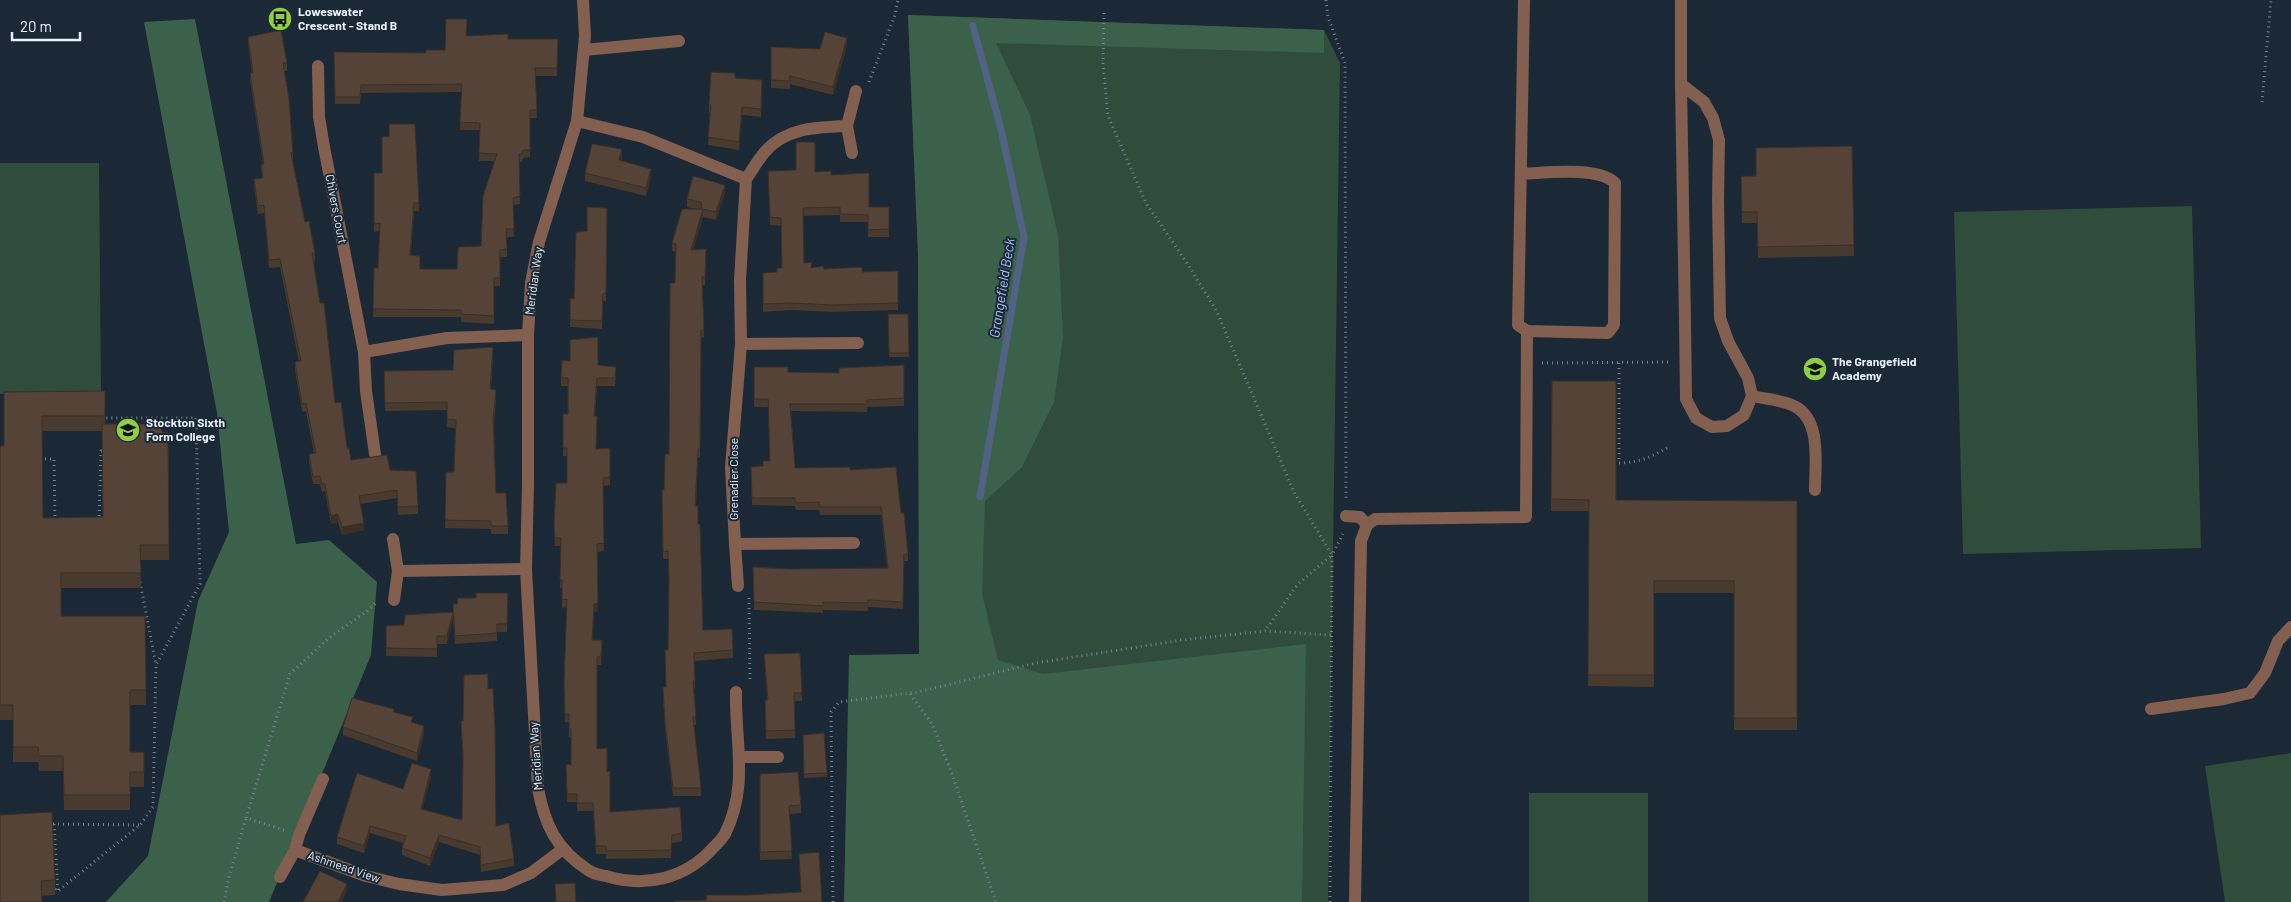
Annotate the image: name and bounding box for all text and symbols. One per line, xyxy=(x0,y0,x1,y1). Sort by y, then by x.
place label: Loweswater Crescent - Stand B xyxy=(298,4,397,32)
bus stop icon: Loweswater Crescent - Stand B xyxy=(267,6,293,32)
scale bar xyxy=(12,10,80,42)
text: 20 m xyxy=(20,17,52,35)
street label: Chivers Court xyxy=(323,173,351,245)
water label: Grangefield Beck xyxy=(985,237,1018,339)
street label: Meridian Way xyxy=(521,245,545,316)
place label: The Grangefield Academy xyxy=(1832,354,1917,382)
school or university icon: The Grangefield Academy xyxy=(1802,356,1828,382)
place label: Stockton Sixth Form College xyxy=(146,415,225,443)
school or university icon: Stockton Sixth Form College xyxy=(115,417,141,443)
street label: Grenadier Close xyxy=(726,438,740,520)
street label: Meridian Way xyxy=(526,721,544,791)
street label: Ashmead View xyxy=(306,847,383,885)

